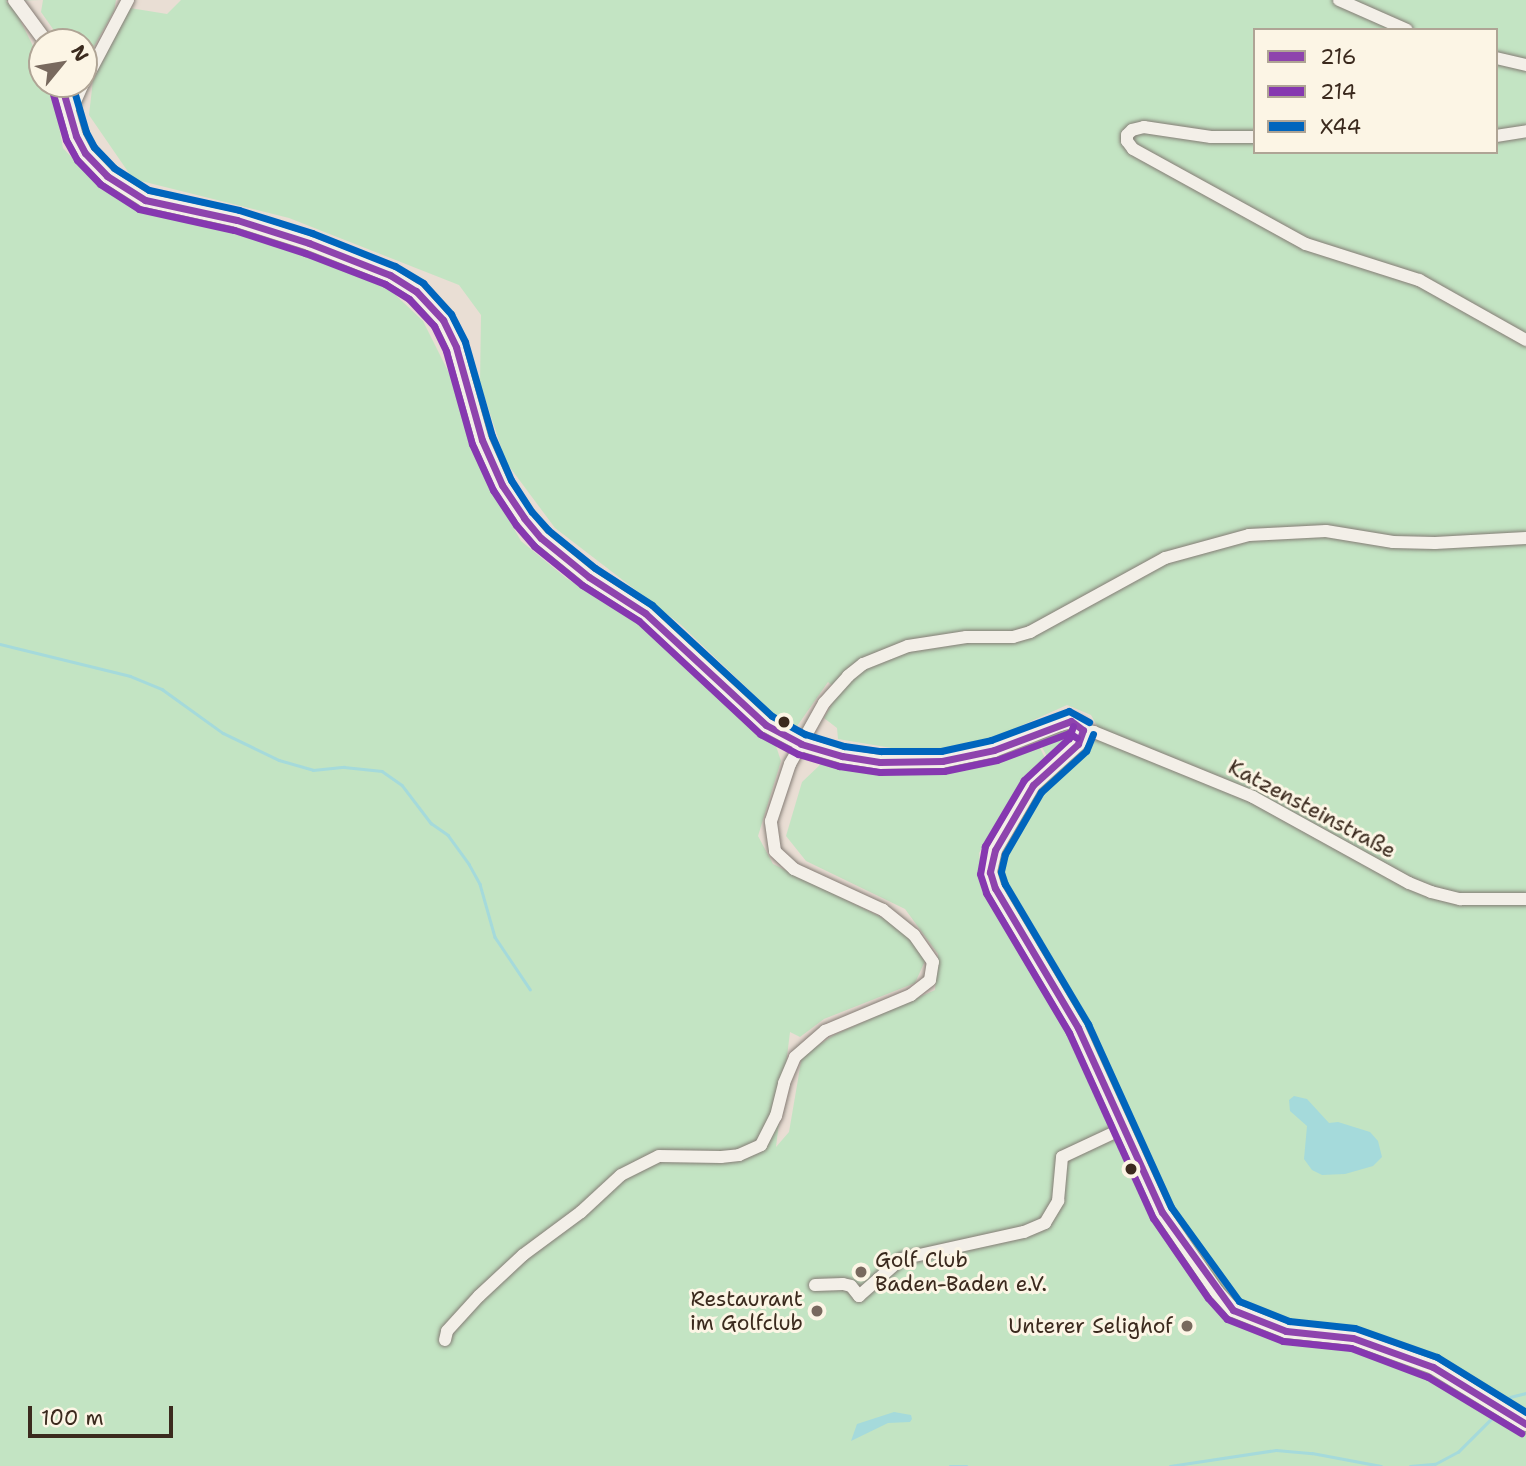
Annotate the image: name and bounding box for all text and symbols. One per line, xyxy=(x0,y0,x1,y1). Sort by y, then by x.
north arrow xyxy=(28,28,98,98)
legend xyxy=(1253,28,1498,154)
text: N xyxy=(65,40,94,66)
text: 216 xyxy=(1320,43,1356,71)
text: 214 xyxy=(1320,78,1356,106)
text: X44 xyxy=(1320,113,1361,141)
unlabelled marker xyxy=(777,715,791,729)
street label: Katzensteinstraße xyxy=(1224,754,1400,864)
unlabelled marker xyxy=(1124,1162,1138,1176)
place label: Golf Club Baden-Baden e.V. xyxy=(875,1247,1047,1297)
marker: Golf Club Baden-Baden e.V. xyxy=(853,1264,869,1280)
place label: Restaurant im Golfclub xyxy=(690,1286,803,1336)
marker: Restaurant im Golfclub xyxy=(809,1303,825,1319)
place label: Unterer Selighof xyxy=(1008,1313,1173,1339)
marker: Unterer Selighof xyxy=(1179,1318,1195,1334)
scale bar xyxy=(32,1392,177,1436)
text: 100 m xyxy=(41,1404,104,1432)

